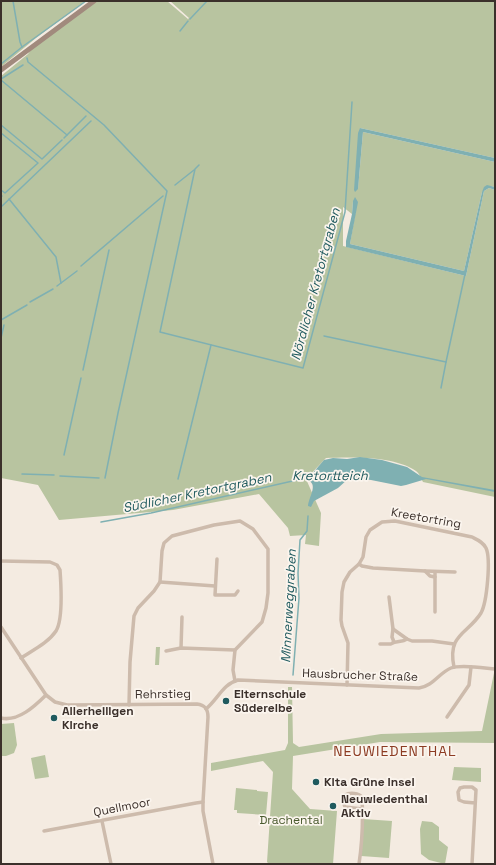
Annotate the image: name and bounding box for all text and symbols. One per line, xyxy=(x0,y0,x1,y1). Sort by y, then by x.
water label: Nördlicher Kretortgraben xyxy=(287,205,344,362)
water label: Kretortteich xyxy=(292,467,369,484)
water label: Südlicher Kretortgraben xyxy=(121,468,274,517)
street label: Kreetortring xyxy=(390,504,462,532)
water label: Minnerweggraben xyxy=(277,548,300,663)
street label: Hausbrucher Straße xyxy=(302,665,418,685)
street label: Rehrstieg xyxy=(135,686,191,702)
place label: Elternschule Süderelbe xyxy=(234,686,306,716)
marker: Elternschule Süderelbe xyxy=(221,696,231,706)
place label: Allerheiligen Kirche xyxy=(62,703,134,733)
marker: Allerheiligen Kirche xyxy=(49,713,59,723)
district label: NEUWIEDENTHAL xyxy=(333,742,457,760)
place label: Kita Grüne Insel xyxy=(324,774,415,790)
marker: Kita Grüne Insel xyxy=(311,777,321,787)
place label: Neuwiedenthal Aktiv xyxy=(341,791,428,821)
street label: Quellmoor xyxy=(92,794,152,820)
marker: Neuwiedenthal Aktiv xyxy=(328,801,338,811)
park label: Drachental xyxy=(259,812,323,828)

